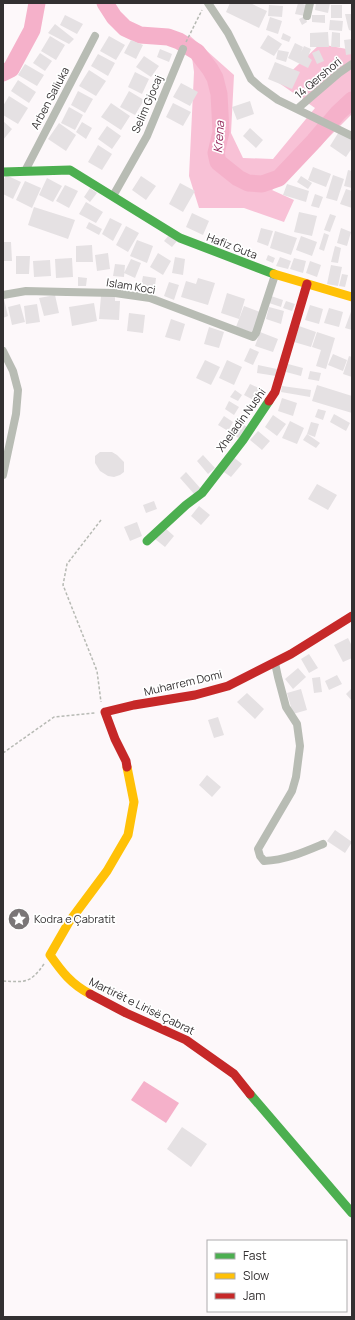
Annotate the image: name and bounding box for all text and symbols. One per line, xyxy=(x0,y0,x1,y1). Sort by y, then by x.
street label: 14 Qershori xyxy=(291,54,344,102)
street label: Arben Saliuka xyxy=(27,64,72,132)
street label: Selim Gjocaj xyxy=(128,72,166,135)
water label: Krena xyxy=(209,119,228,154)
street label: Hafiz Guta xyxy=(205,229,260,262)
street label: Islam Koci xyxy=(105,274,157,297)
street label: Xheladin Nushi xyxy=(212,385,269,454)
street label: Muharrem Domi xyxy=(142,666,223,699)
place icon: Kodra e Çabratit xyxy=(6,906,32,932)
place label: Kodra e Çabratit xyxy=(34,911,116,926)
street label: Martirët e Lirisë Çabrat xyxy=(87,973,198,1038)
legend xyxy=(207,1240,347,1312)
text: Fast xyxy=(243,1247,267,1264)
text: Slow xyxy=(243,1267,269,1284)
text: Jam xyxy=(243,1287,265,1304)

